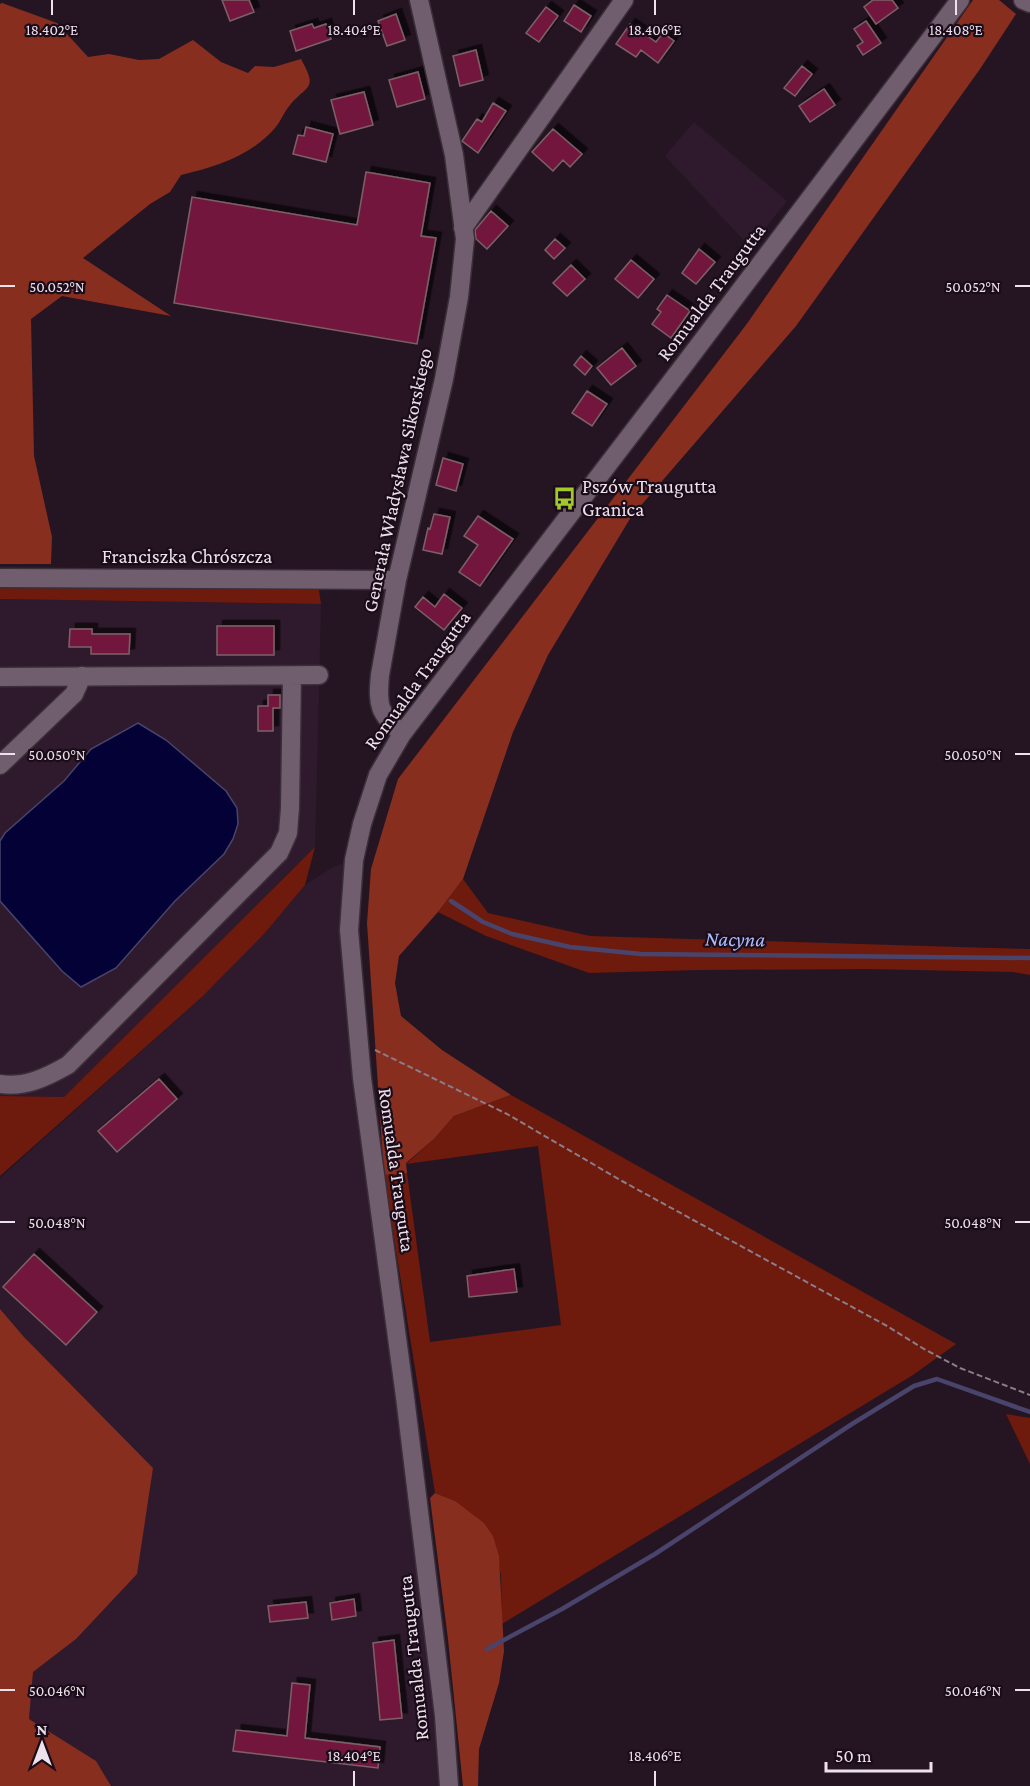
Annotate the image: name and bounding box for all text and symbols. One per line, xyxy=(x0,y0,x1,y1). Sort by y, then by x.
text: 18.402°E xyxy=(26,22,78,38)
text: 18.404°E xyxy=(327,22,381,38)
text: 18.406°E xyxy=(629,22,681,38)
text: 18.408°E xyxy=(929,22,983,38)
street label: Romualda Traugutta xyxy=(652,219,770,365)
text: 50.052°N xyxy=(29,279,85,295)
text: 50.052°N xyxy=(945,279,1001,295)
street label: Generała Władysława Sikorskiego xyxy=(358,346,437,614)
place label: Pszów Traugutta Granica xyxy=(582,475,717,520)
bus stop icon: Pszów Traugutta Granica xyxy=(551,485,577,511)
street label: Franciszka Chrószcza xyxy=(102,545,272,567)
street label: Romualda Traugutta xyxy=(359,607,475,754)
text: 50.050°N xyxy=(28,747,86,763)
text: 50.050°N xyxy=(944,747,1002,763)
water label: Nacyna xyxy=(705,926,766,952)
street label: Romualda Traugutta xyxy=(374,1086,419,1254)
text: 50.048°N xyxy=(28,1215,86,1231)
text: 50.048°N xyxy=(944,1215,1002,1231)
street label: Romualda Traugutta xyxy=(393,1574,434,1742)
text: 50.046°N xyxy=(29,1683,85,1699)
text: 50.046°N xyxy=(945,1683,1001,1699)
north arrow xyxy=(12,1714,72,1774)
text: N xyxy=(37,1721,48,1738)
scale bar xyxy=(826,1735,931,1773)
text: 50 m xyxy=(835,1746,872,1766)
text: 18.404°E xyxy=(327,1748,381,1764)
text: 18.406°E xyxy=(629,1748,681,1764)

